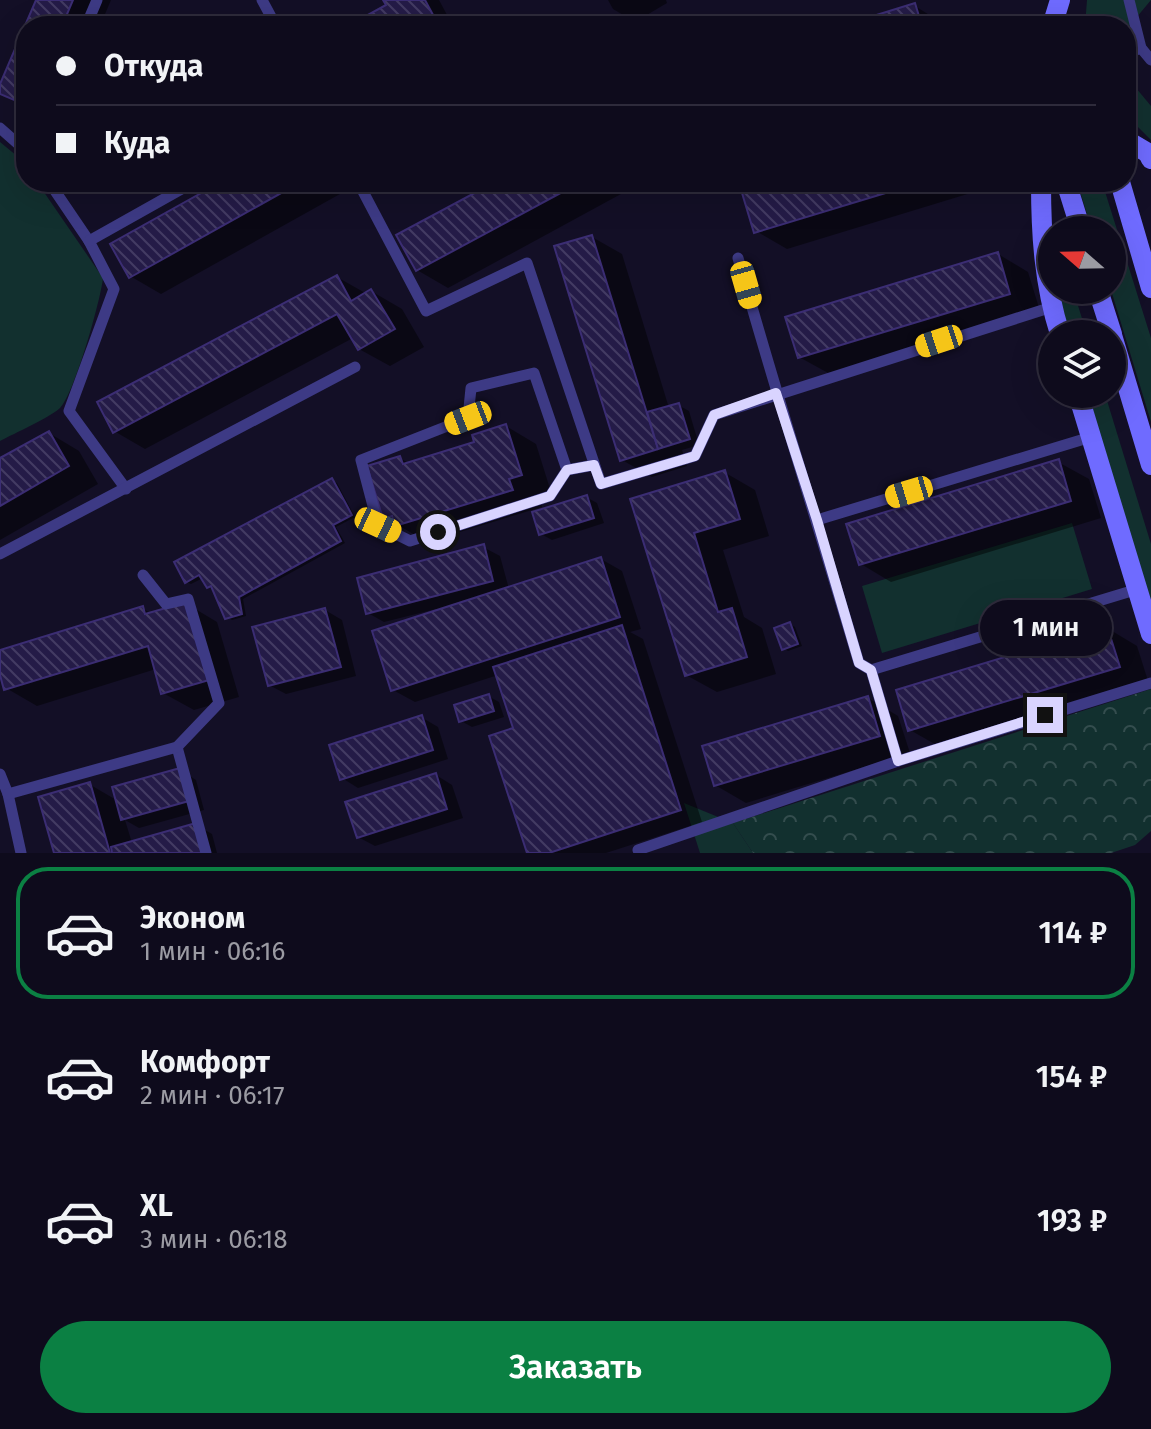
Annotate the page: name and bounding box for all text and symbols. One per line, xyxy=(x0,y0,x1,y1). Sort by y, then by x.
text: Откуда xyxy=(104,48,203,84)
text: Куда xyxy=(104,125,170,161)
north arrow xyxy=(1038,216,1126,304)
map controls xyxy=(1038,216,1126,408)
car xyxy=(728,259,764,311)
button: layers xyxy=(1038,320,1126,408)
car xyxy=(912,322,966,360)
car xyxy=(441,398,495,438)
car xyxy=(883,474,935,510)
car xyxy=(351,504,405,546)
route start xyxy=(420,514,456,550)
callout: 1 мин xyxy=(979,599,1111,655)
text: 1 мин xyxy=(1013,612,1079,643)
route end xyxy=(1027,697,1063,733)
icon: car xyxy=(44,897,116,969)
text: Эконом xyxy=(140,900,245,936)
text: 114 ₽ xyxy=(1039,915,1107,951)
text: 1 мин · 06:16 xyxy=(140,936,285,967)
icon: car xyxy=(44,1041,116,1113)
text: Комфорт xyxy=(140,1044,270,1080)
text: 154 ₽ xyxy=(1036,1059,1107,1095)
text: 2 мин · 06:17 xyxy=(140,1080,285,1111)
icon: car xyxy=(44,1185,116,1257)
text: XL xyxy=(140,1188,173,1224)
text: 193 ₽ xyxy=(1037,1203,1107,1239)
text: 3 мин · 06:18 xyxy=(140,1224,288,1255)
button: Заказать xyxy=(40,1321,1111,1413)

